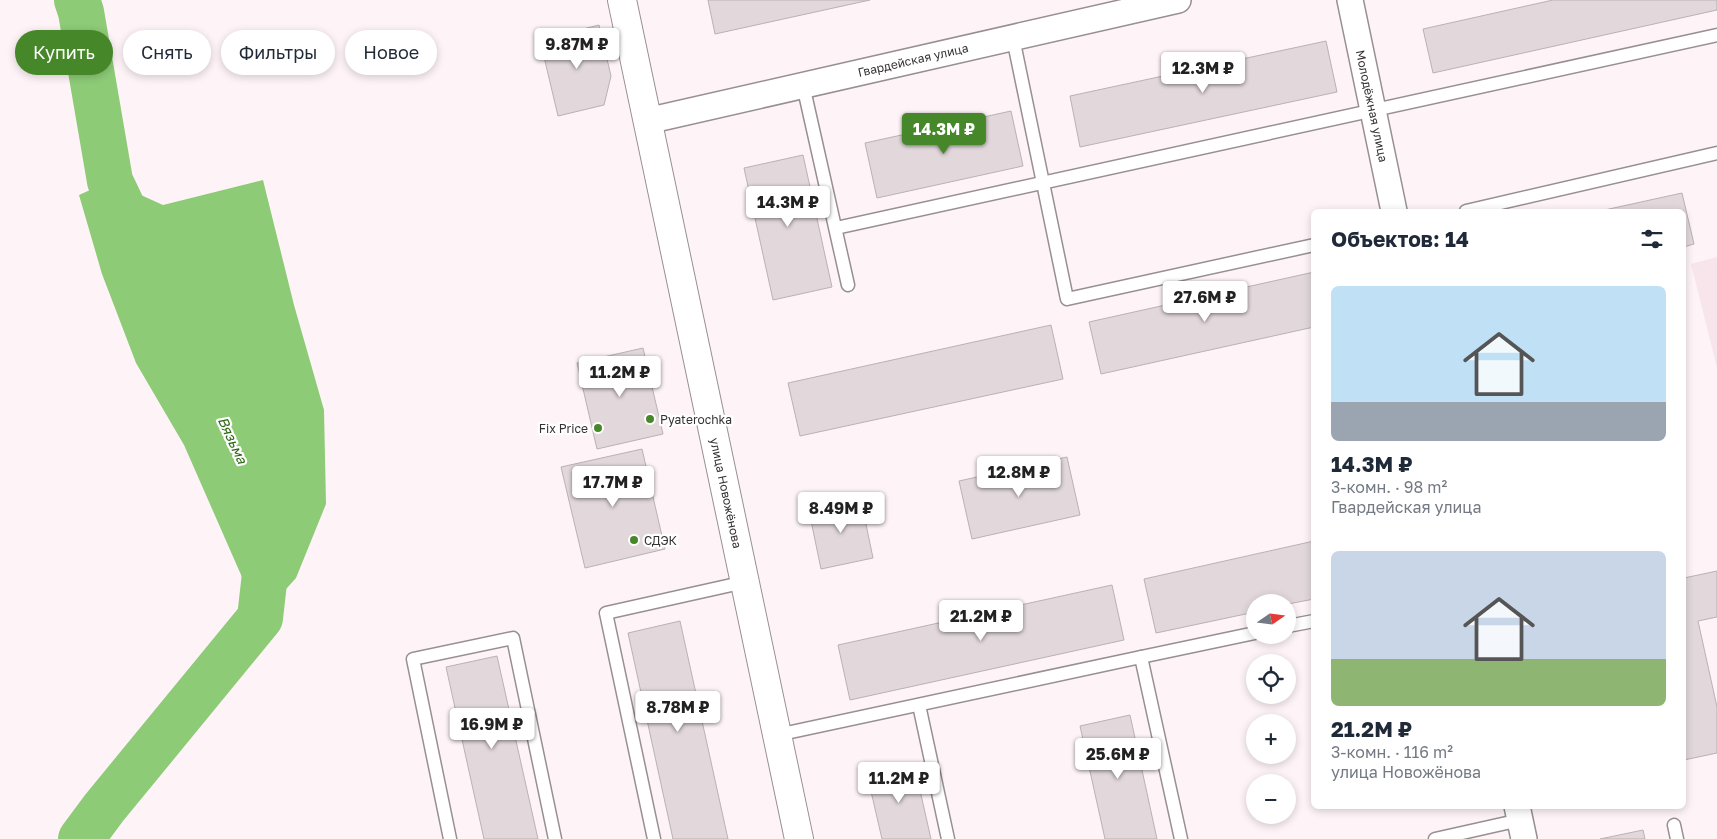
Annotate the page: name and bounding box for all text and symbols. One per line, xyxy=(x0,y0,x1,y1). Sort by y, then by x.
pin: 9.87M ₽ xyxy=(531,28,623,70)
chip: Купить xyxy=(15,30,113,75)
chip: Снять xyxy=(123,30,211,75)
chip: Фильтры xyxy=(221,30,335,75)
chip: Новое xyxy=(345,30,437,75)
text: 9.87M ₽ xyxy=(545,34,609,54)
street label: Гвардейская улица xyxy=(856,40,970,80)
street label: Молодёжная улица xyxy=(1353,49,1391,163)
pin: 12.3M ₽ xyxy=(1157,52,1249,94)
text: 12.3M ₽ xyxy=(1172,58,1234,78)
pin: 14.3M ₽ xyxy=(898,112,990,155)
text: 14.3M ₽ xyxy=(913,119,975,139)
pin: 14.3M ₽ xyxy=(742,186,834,228)
text: 14.3M ₽ xyxy=(757,192,819,212)
icon: filters xyxy=(1638,225,1666,253)
text: Объектов: 14 xyxy=(1331,226,1469,252)
pin: 27.6M ₽ xyxy=(1159,280,1251,323)
text: 27.6M ₽ xyxy=(1174,287,1236,307)
icon: home xyxy=(1454,319,1544,409)
pin: 11.2M ₽ xyxy=(574,356,666,398)
text: 11.2M ₽ xyxy=(590,362,650,382)
place label: Pyaterochka xyxy=(660,412,732,427)
marker: Pyaterochka xyxy=(644,413,656,425)
water label: Вязьма xyxy=(215,414,252,467)
place label: Fix Price xyxy=(539,421,588,436)
marker: Fix Price xyxy=(592,422,604,434)
street label: улица Новожёнова xyxy=(707,436,745,550)
text: 14.3M ₽ xyxy=(1331,451,1413,477)
pin: 12.8M ₽ xyxy=(973,456,1065,498)
text: 12.8M ₽ xyxy=(988,462,1050,482)
pin: 17.7M ₽ xyxy=(567,466,659,508)
text: 17.7M ₽ xyxy=(583,472,643,492)
text: 3-комн. · 98 m² xyxy=(1331,477,1447,497)
pin: 8.49M ₽ xyxy=(795,492,887,534)
text: Гвардейская улица xyxy=(1331,497,1481,517)
text: 8.49M ₽ xyxy=(809,498,873,518)
place label: СДЭК xyxy=(644,533,678,548)
marker: СДЭК xyxy=(628,534,640,546)
icon: home xyxy=(1454,584,1544,674)
north arrow xyxy=(1246,594,1296,644)
map controls xyxy=(1246,594,1296,824)
pin: 21.2M ₽ xyxy=(935,600,1027,642)
text: 21.2M ₽ xyxy=(950,606,1012,626)
button: locate xyxy=(1246,654,1296,704)
pin: 8.78M ₽ xyxy=(632,690,724,733)
text: 8.78M ₽ xyxy=(646,697,710,717)
pin: 16.9M ₽ xyxy=(446,708,538,750)
text: 16.9M ₽ xyxy=(461,714,523,734)
button: + xyxy=(1246,714,1296,764)
text: 21.2M ₽ xyxy=(1331,716,1412,742)
pin: 25.6M ₽ xyxy=(1072,738,1164,780)
text: 3-комн. · 116 m² xyxy=(1331,742,1453,762)
text: 25.6M ₽ xyxy=(1086,744,1150,764)
pin: 11.2M ₽ xyxy=(853,762,945,804)
text: улица Новожёнова xyxy=(1331,762,1481,782)
text: 11.2M ₽ xyxy=(869,768,929,788)
button: − xyxy=(1246,774,1296,824)

